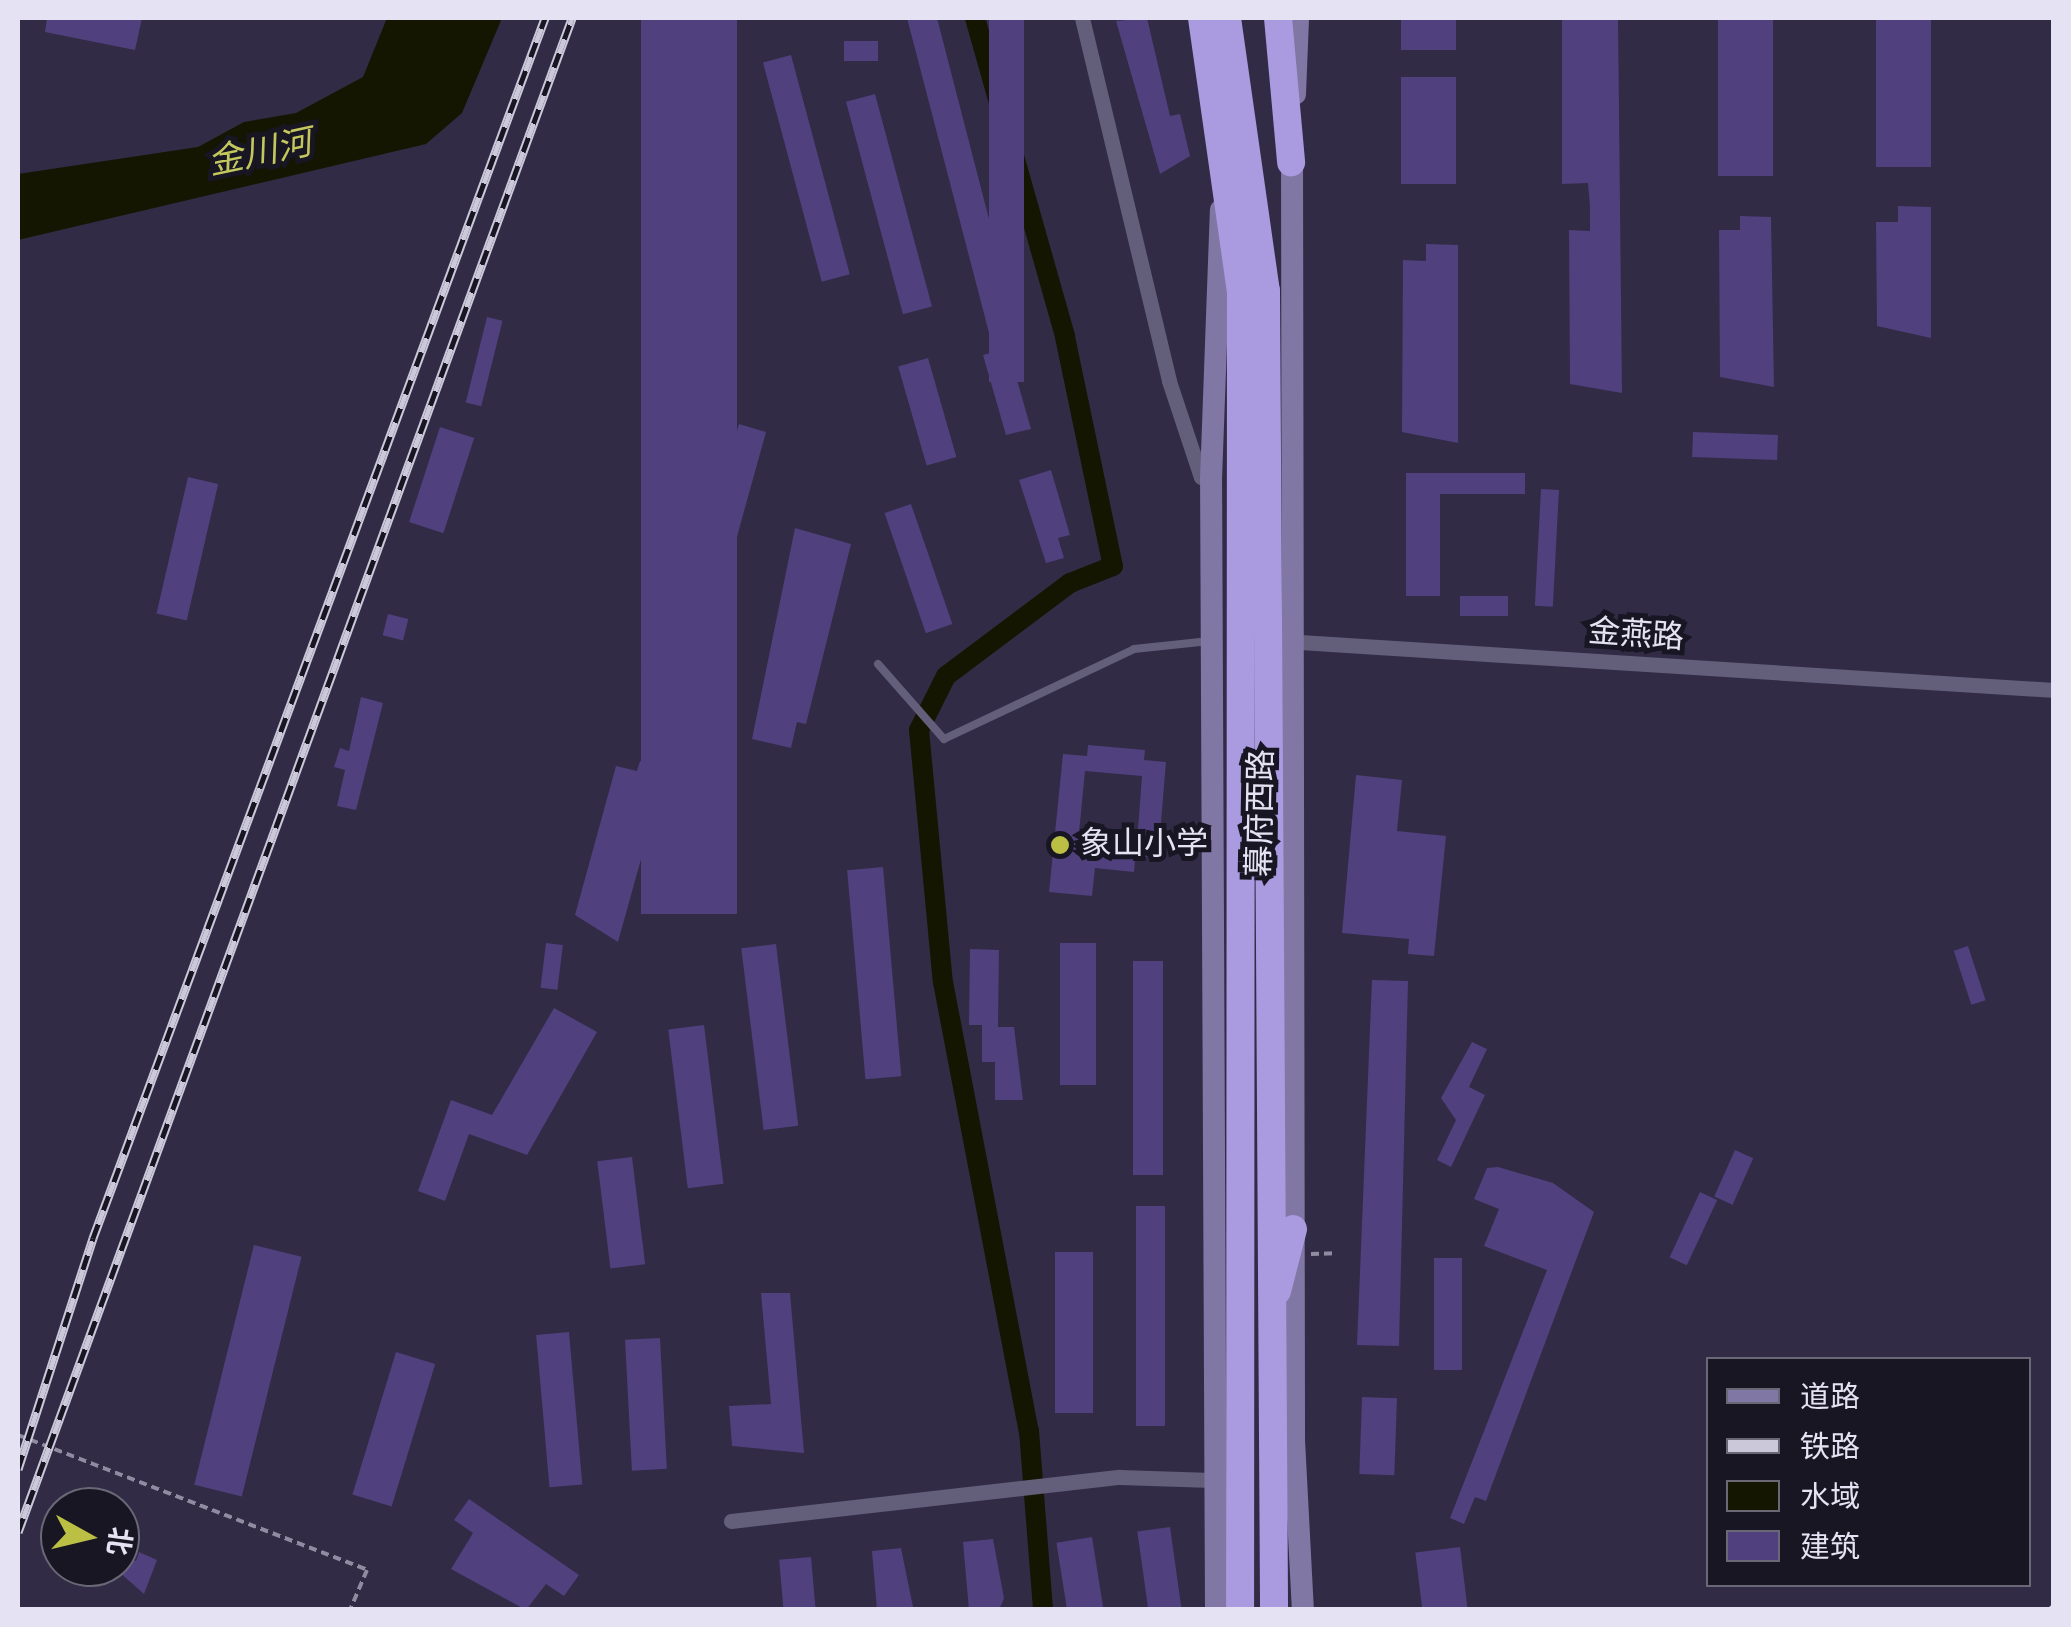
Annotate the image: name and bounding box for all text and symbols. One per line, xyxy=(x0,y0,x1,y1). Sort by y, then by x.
water label: 金川河 xyxy=(204,123,316,185)
street label: 金燕路 xyxy=(1587,613,1685,659)
street label: 幕府西路 xyxy=(1242,749,1282,877)
place label: 象山小学 xyxy=(1080,826,1208,864)
marker: 象山小学 xyxy=(1049,834,1071,856)
legend xyxy=(1706,1357,2031,1587)
text: 道路 xyxy=(1800,1375,1860,1421)
text: 铁路 xyxy=(1800,1425,1860,1471)
text: 水域 xyxy=(1800,1475,1860,1521)
north arrow xyxy=(40,1487,140,1587)
text: 北 xyxy=(95,1524,141,1558)
text: 建筑 xyxy=(1800,1525,1860,1571)

